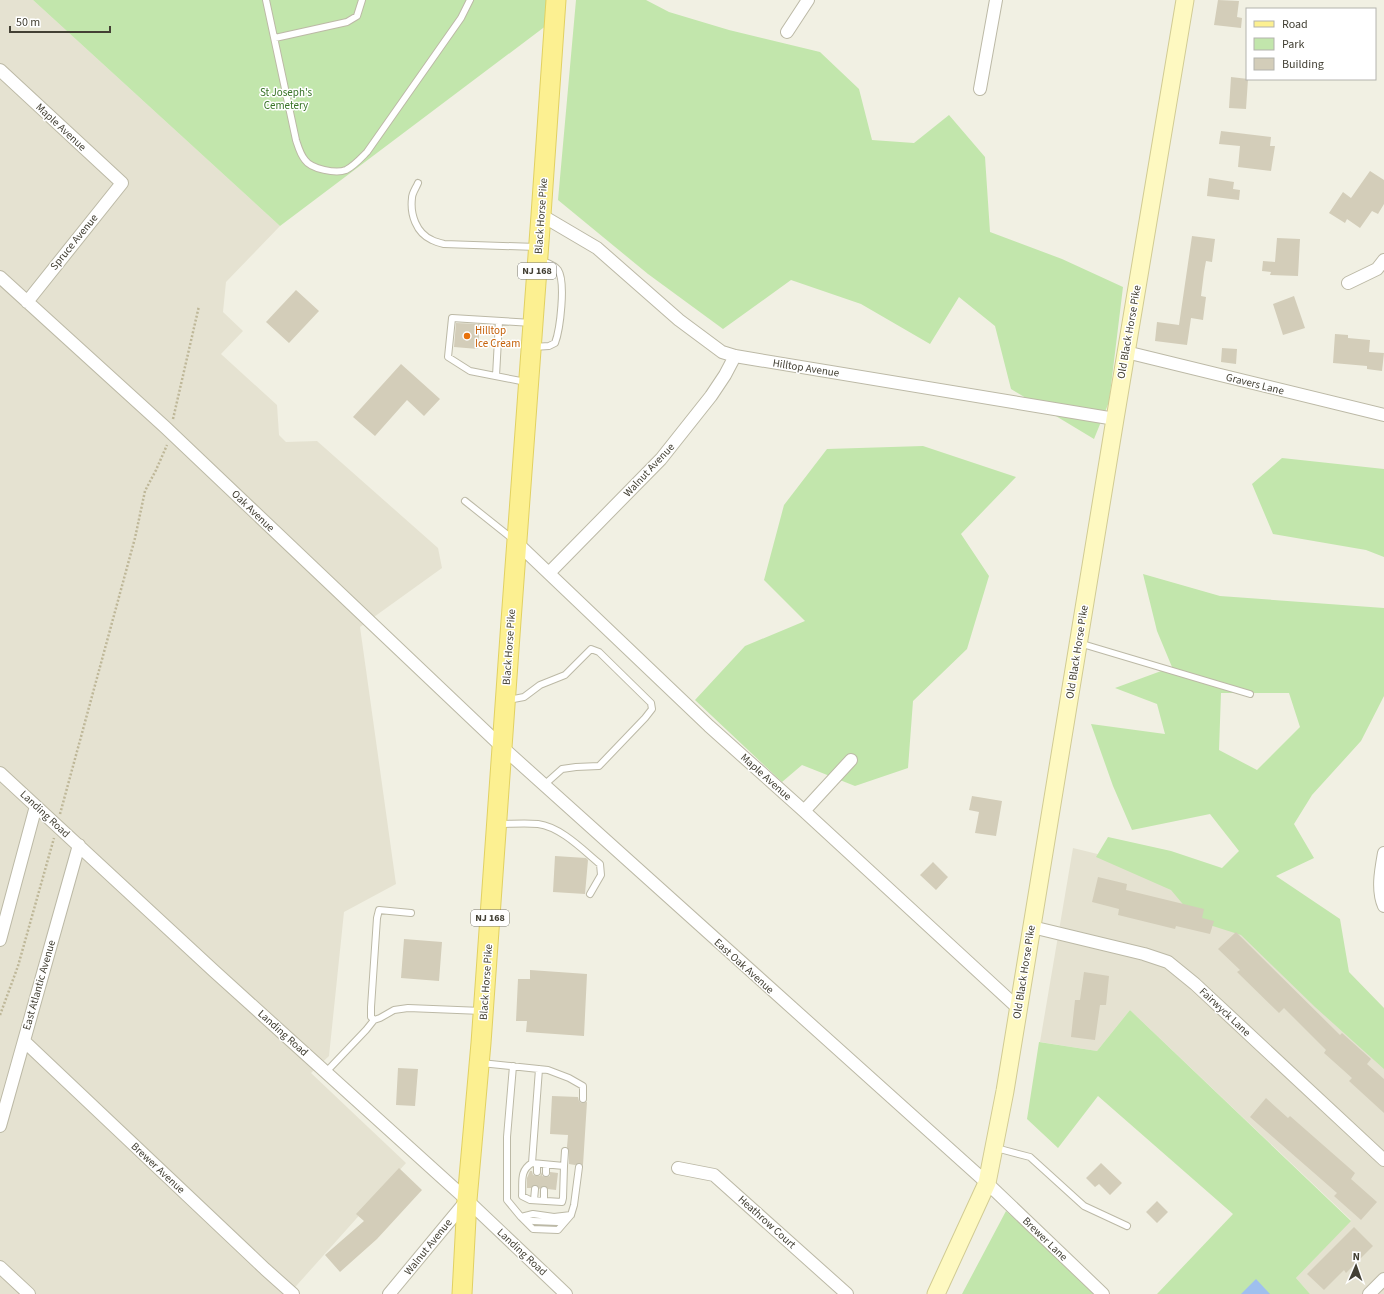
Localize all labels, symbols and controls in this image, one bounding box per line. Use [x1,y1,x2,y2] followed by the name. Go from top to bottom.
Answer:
[10,8,110,34] scale bar
[1246,8,1376,80] legend
[16,14,40,31] text: 50 m
[1282,16,1308,33] text: Road
[1282,36,1304,53] text: Park
[1282,56,1324,73] text: Building
[260,85,312,113] park label: St Joseph's Cemetery
[32,100,90,155] street label: Maple Avenue
[531,177,551,255] street label: Black Horse Pike
[47,210,102,273] street label: Spruce Avenue
[518,263,556,279] road number: NJ 168
[1113,284,1145,380] street label: Old Black Horse Pike
[475,323,520,351] place label: Hilltop Ice Cream
[462,331,472,341] marker: Hilltop Ice Cream
[772,355,841,381] street label: Hilltop Avenue
[1224,370,1286,399] street label: Gravers Lane
[620,439,678,500] street label: Walnut Avenue
[228,487,278,536] street label: Oak Avenue
[1062,604,1092,700] street label: Old Black Horse Pike
[499,608,519,686] street label: Black Horse Pike
[737,750,795,804] street label: Maple Avenue
[17,787,73,841] street label: Landing Road
[471,910,509,926] road number: NJ 168
[1009,924,1039,1020] street label: Old Black Horse Pike
[711,935,778,997] street label: East Oak Avenue
[19,938,59,1032] street label: East Atlantic Avenue
[476,943,496,1021] street label: Black Horse Pike
[1196,984,1254,1040] street label: Fairwyck Lane
[255,1006,311,1060] street label: Landing Road
[128,1139,189,1197] street label: Brewer Avenue
[735,1192,799,1252] street label: Heathrow Court
[1019,1214,1071,1265] street label: Brewer Lane
[401,1215,456,1278] street label: Walnut Avenue
[494,1225,550,1279] street label: Landing Road
[1336,1246,1376,1286] north arrow
[1352,1249,1360,1264] text: N

